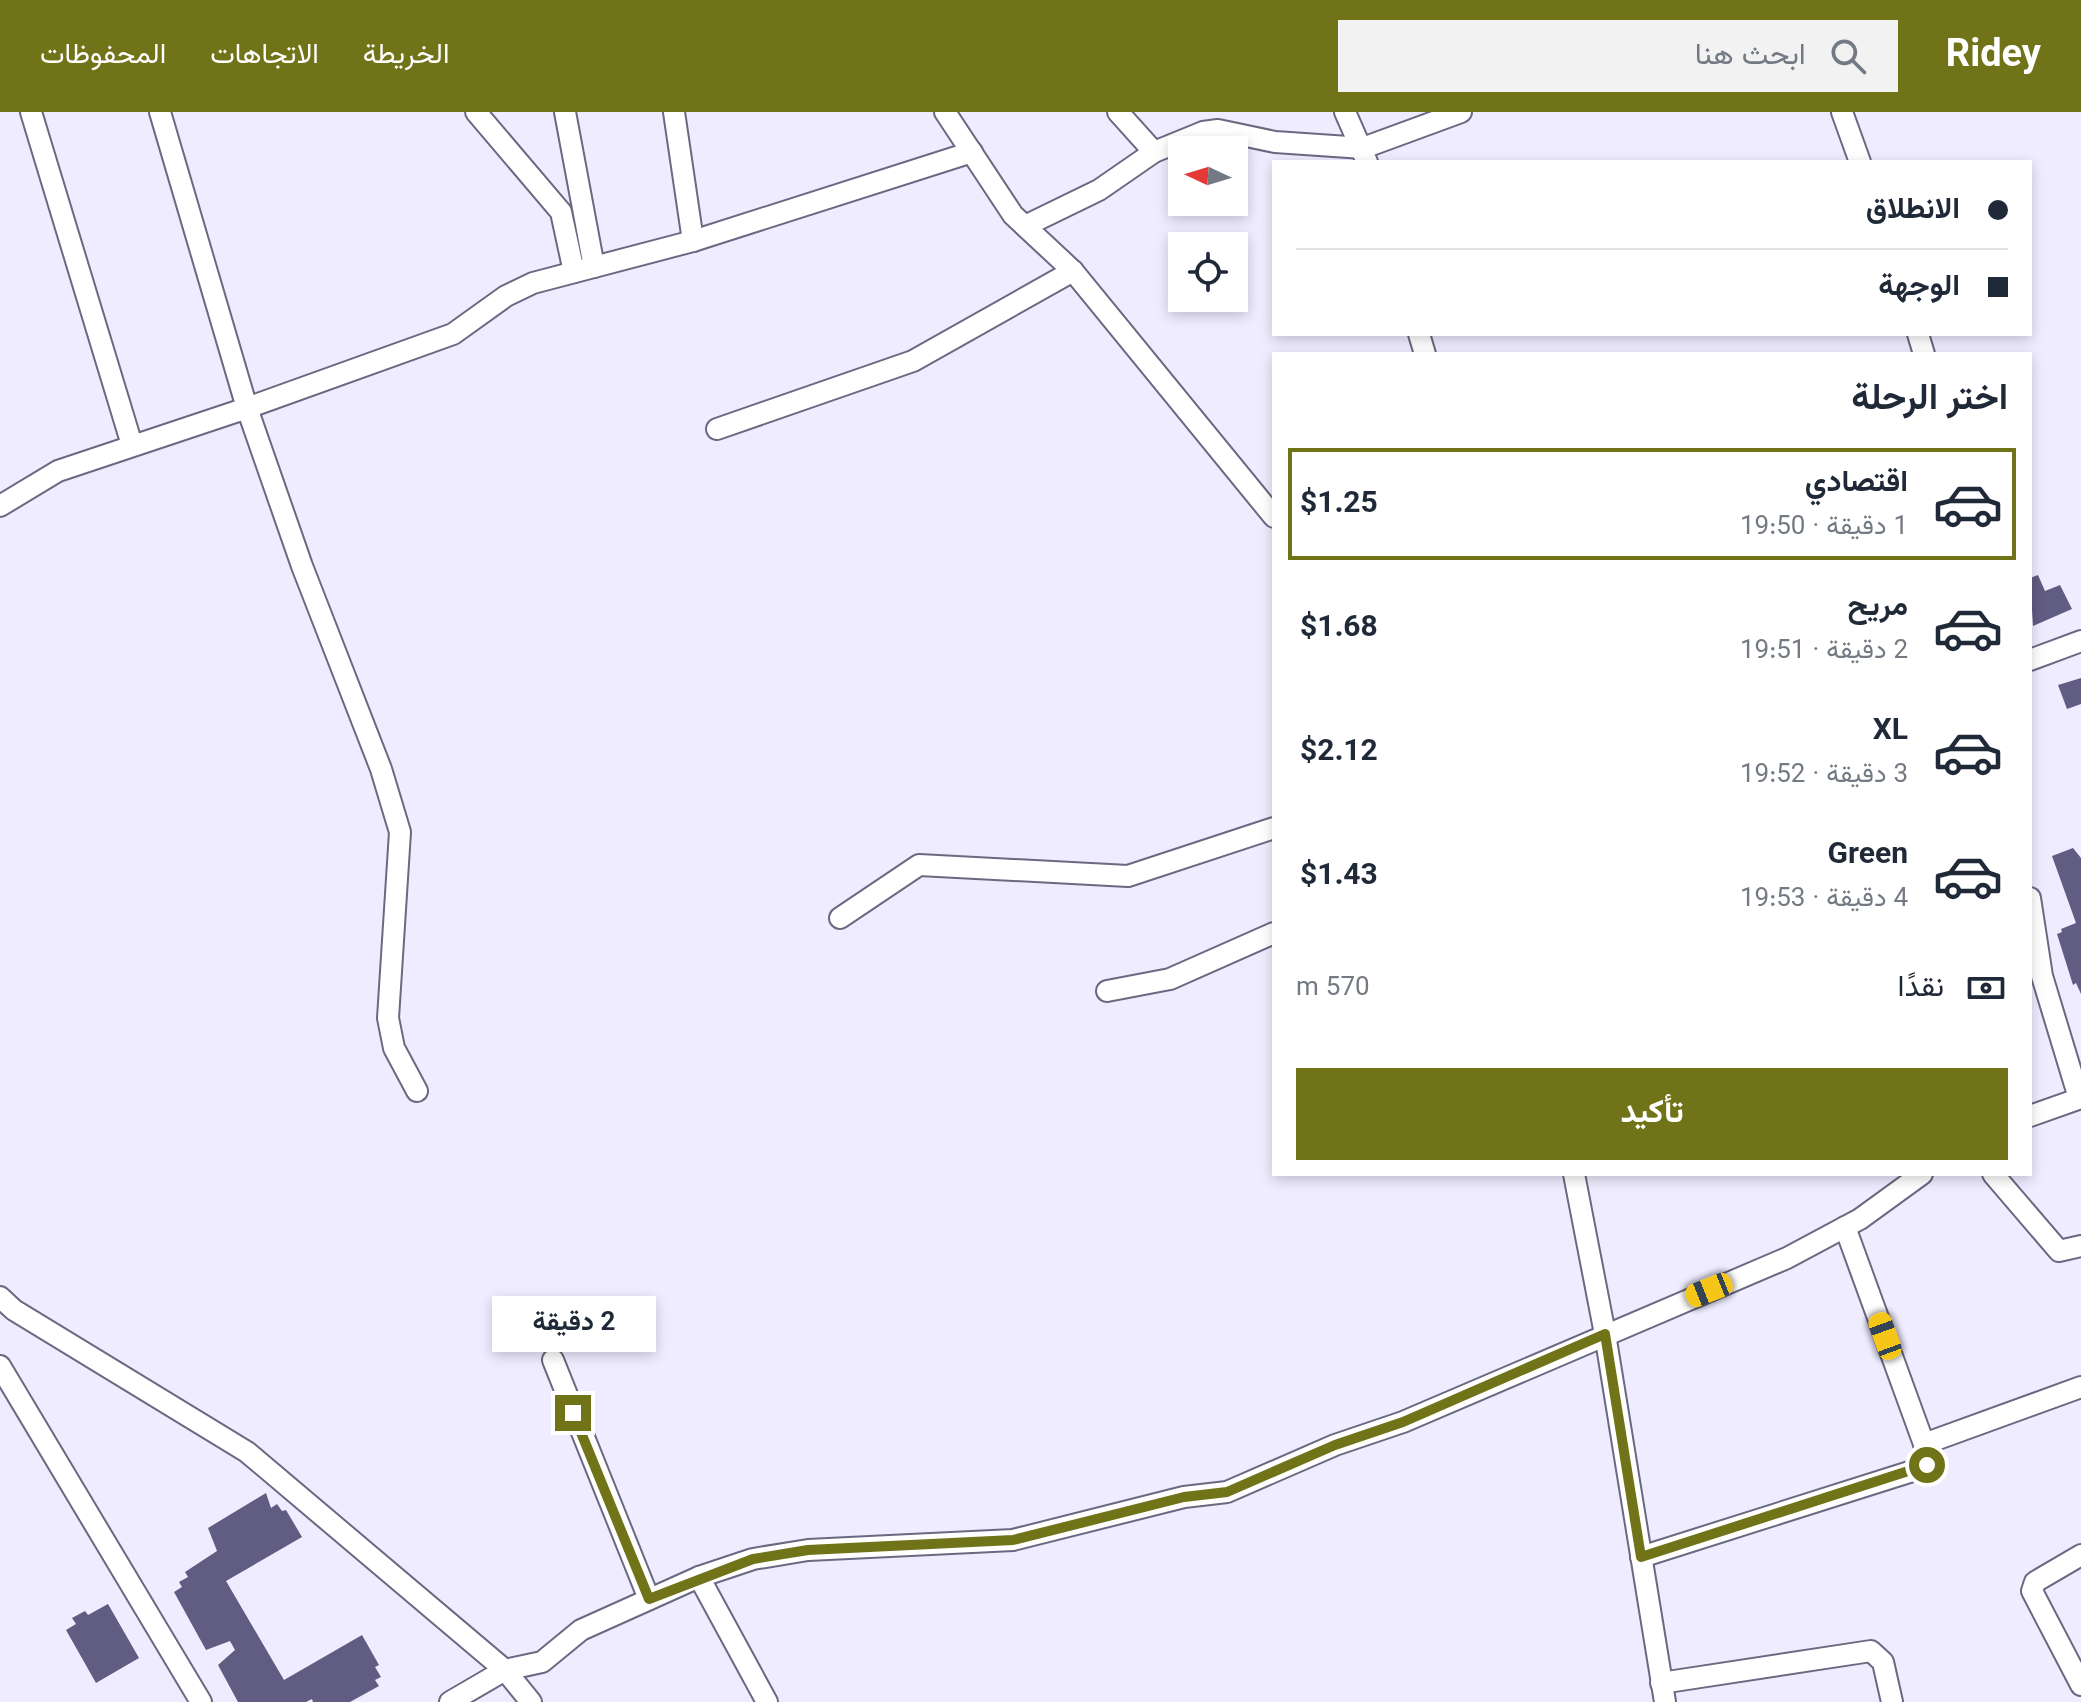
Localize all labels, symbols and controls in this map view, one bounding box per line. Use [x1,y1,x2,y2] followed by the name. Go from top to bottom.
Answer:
[1338,20,1898,92] search box
[1946,27,2041,86] text: Ridey
[1695,33,1806,80] text: ابحث هنا
[40,34,166,78] text: المحفوظات
[210,34,319,78] text: الاتجاهات
[363,34,449,78] text: الخريطة
[1826,34,1870,78] icon: search
[1168,136,1248,216] north arrow
[1168,136,1248,312] map controls
[1866,187,1960,234] text: الانطلاق
[1168,232,1248,312] button: locate
[1878,264,1960,311] text: الوجهة
[1851,372,2008,428] text: اختر الرحلة
[1805,460,1908,507] text: اقتصادي
[1932,468,2004,540] icon: car
[1300,481,1378,528] text: $1.25
[1740,507,1908,548] text: 1 دقيقة · 19:50
[1848,584,1908,631] text: مريح
[1932,592,2004,664] icon: car
[1300,605,1378,652] text: $1.68
[1740,631,1908,672] text: 2 دقيقة · 19:51
[1873,708,1908,755] text: XL
[1932,716,2004,788] icon: car
[1300,729,1378,776] text: $2.12
[1740,755,1908,796] text: 3 دقيقة · 19:52
[1828,832,1908,879] text: Green
[1932,840,2004,912] icon: car
[1300,853,1378,900] text: $1.43
[1740,879,1908,920] text: 4 دقيقة · 19:53
[1898,965,1944,1012] text: نقدًا
[1964,966,2008,1010] icon: cash
[1296,968,1370,1009] text: 570 m
[1296,1068,2008,1160] button: تأكيد
[1682,1270,1736,1310] car
[491,1297,655,1353] callout: 2 دقيقة
[533,1303,615,1344] text: 2 دقيقة
[1866,1309,1904,1363] car
[555,1395,591,1431] route end
[1909,1447,1945,1483] route start

